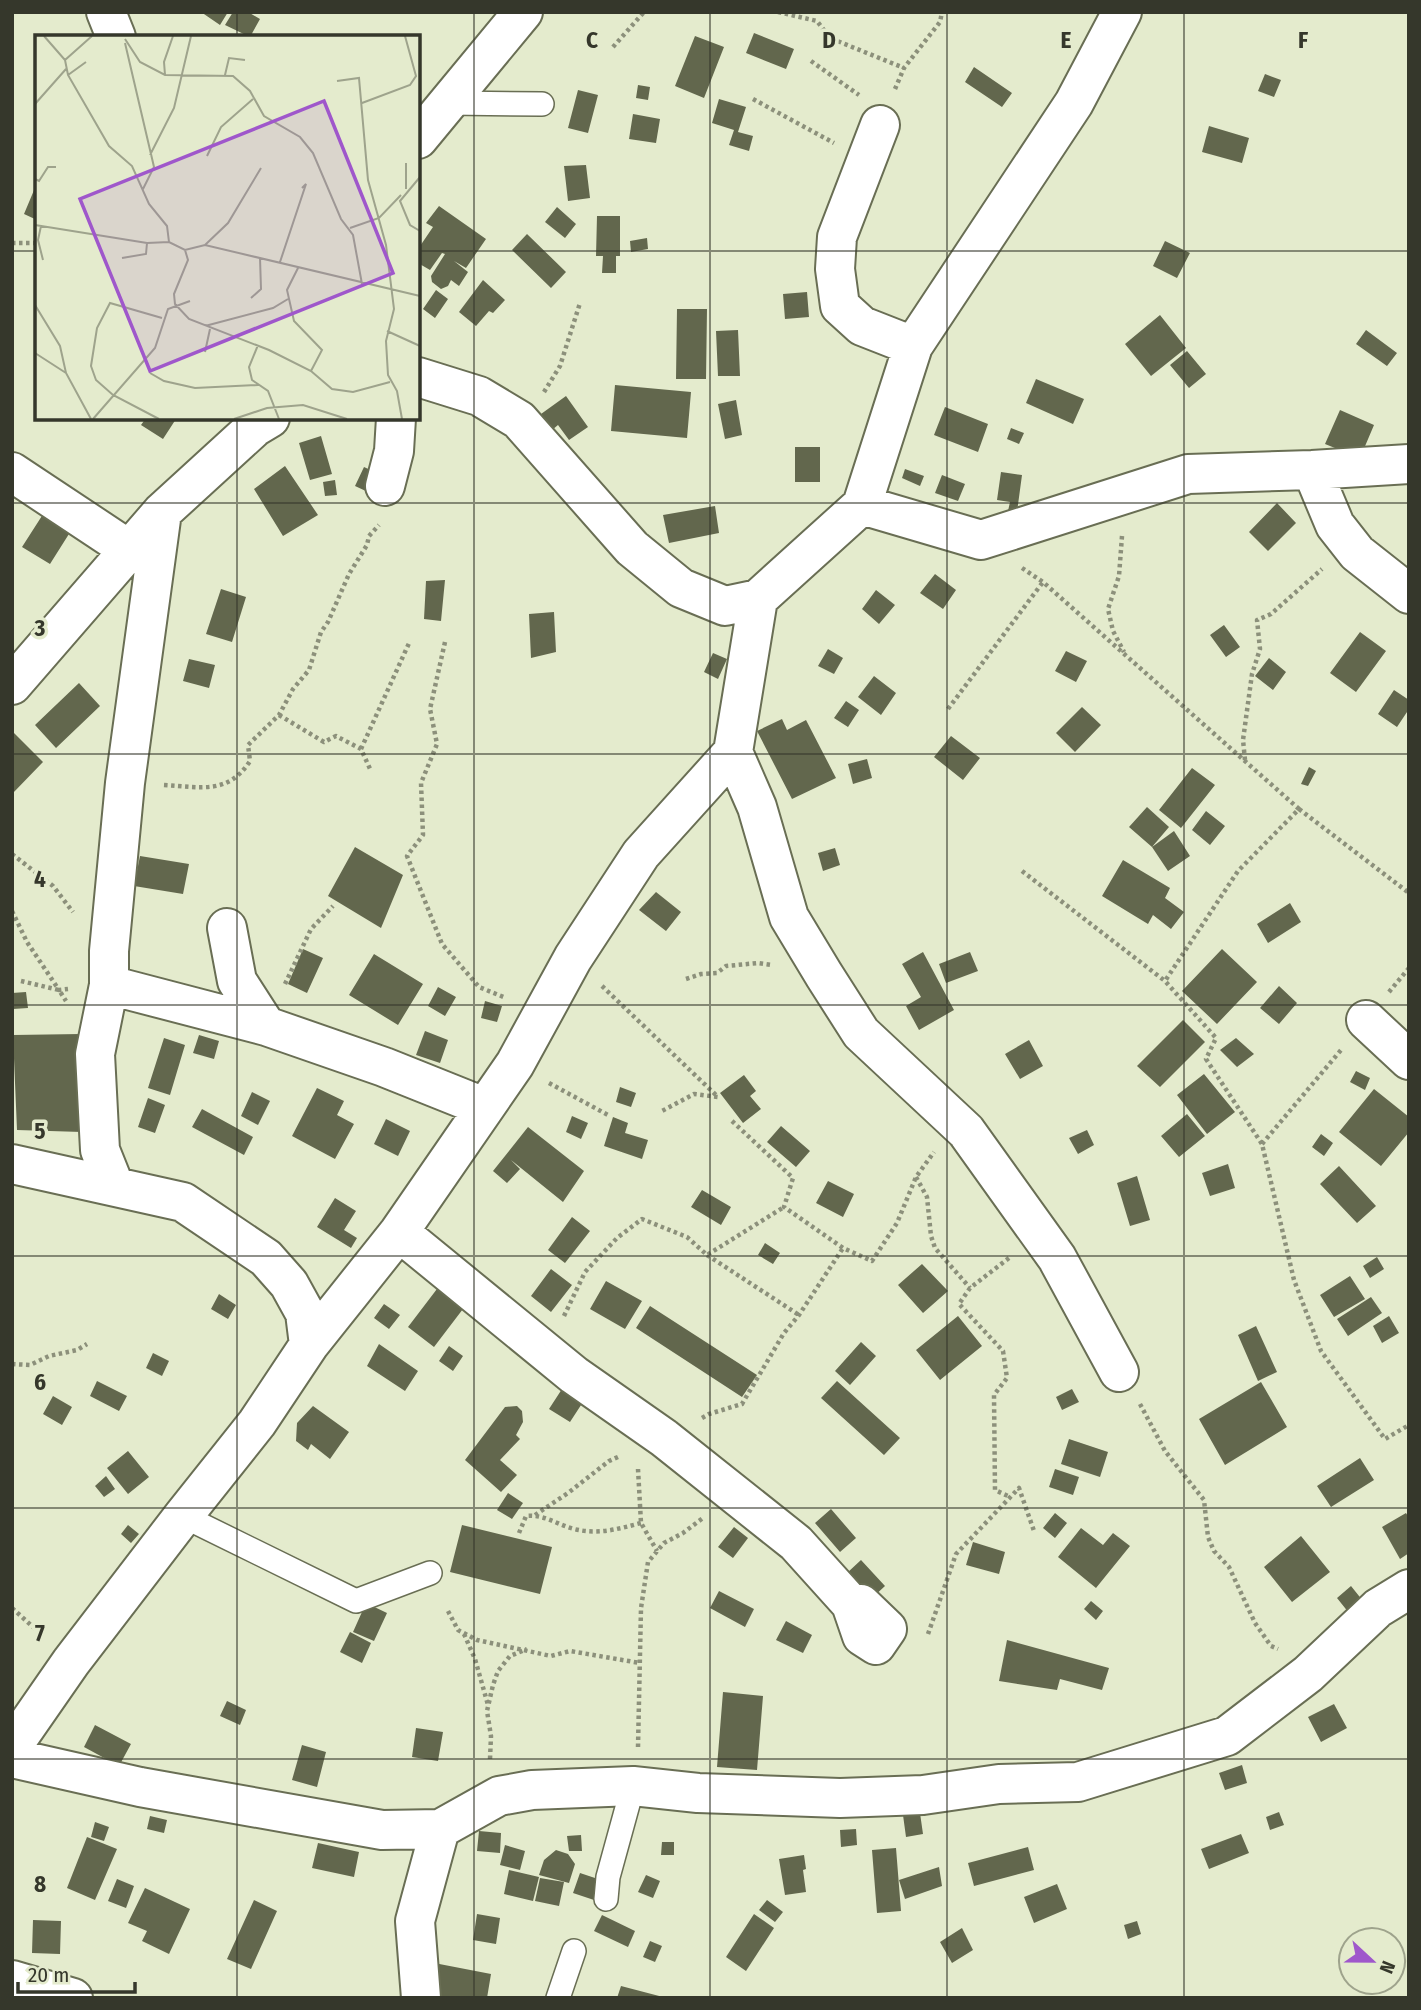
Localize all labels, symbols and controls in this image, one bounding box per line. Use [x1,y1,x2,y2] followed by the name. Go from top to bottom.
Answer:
[586,26,598,54] text: C
[822,26,836,54] text: D
[1061,26,1072,54] text: E
[1298,26,1308,54] text: F
[35,35,420,420] inset map
[34,614,46,642] text: 3
[34,865,46,893] text: 4
[34,1117,46,1145] text: 5
[34,1368,46,1396] text: 6
[35,1619,45,1647] text: 7
[34,1870,46,1898] text: 8
[1337,1926,1407,1996] north arrow
[18,1951,135,1995] scale bar
[1375,1958,1400,1977] text: N
[28,1962,69,1988] text: 20 m

